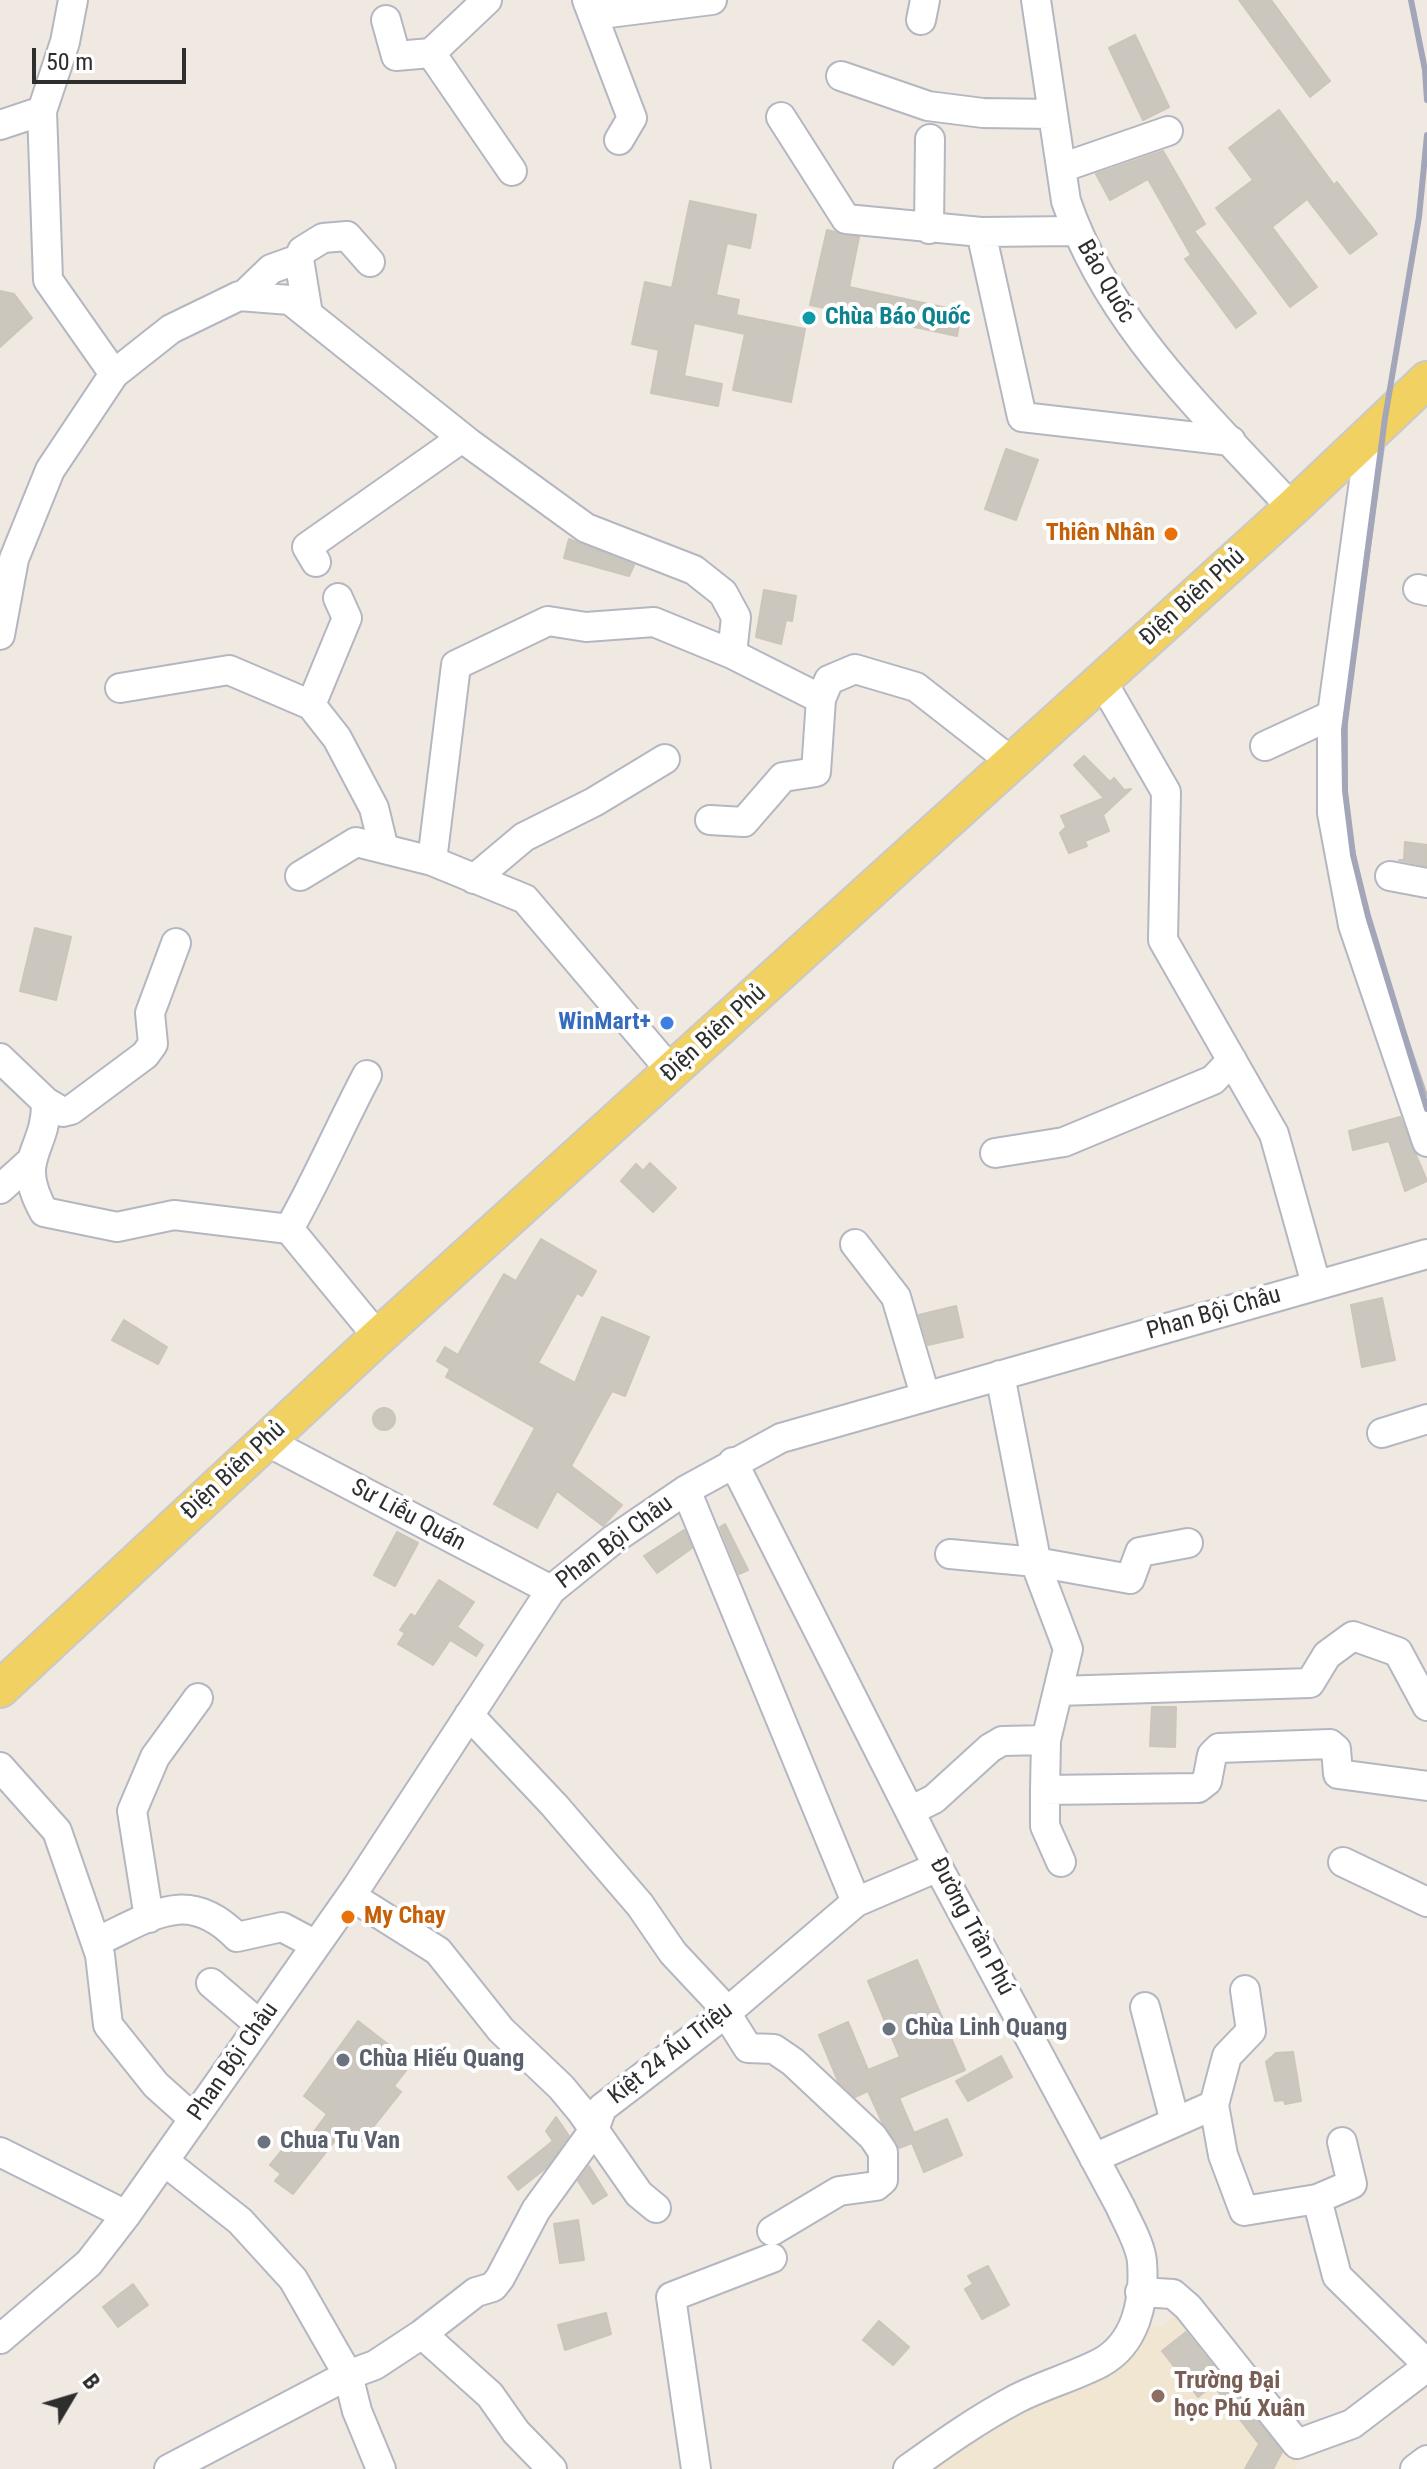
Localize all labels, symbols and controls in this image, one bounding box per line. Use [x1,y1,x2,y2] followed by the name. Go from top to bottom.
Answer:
[36,32,190,82] scale bar
[46,48,93,76] text: 50 m
[1070,235,1140,329] street label: Bảo Quốc
[825,304,971,332] place label: Chùa Báo Quốc
[800,309,818,327] marker: Chùa Báo Quốc
[1046,520,1155,548] place label: Thiên Nhân
[1162,525,1180,543] marker: Thiên Nhân
[1135,543,1251,653] street label: Điện Biên Phủ
[656,979,772,1089] street label: Điện Biên Phủ
[558,1009,651,1037] place label: WinMart+
[658,1014,676,1032] marker: WinMart+
[1144,1281,1284,1347] street label: Phan Bội Châu
[176,1416,292,1526] street label: Điện Biên Phủ
[346,1474,470,1558] street label: Sư Liễu Quán
[551,1490,679,1596] street label: Phan Bội Châu
[923,1853,1019,2001] street label: Đường Trần Phú
[364,1903,446,1931] place label: My Chay
[339,1908,357,1926] marker: My Chay
[183,1997,285,2127] street label: Phan Bội Châu
[603,1997,739,2111] street label: Kiệt 24 Ấu Triệu
[905,2015,1067,2043] place label: Chùa Linh Quang
[880,2020,898,2038] marker: Chùa Linh Quang
[359,2046,524,2074] place label: Chùa Hiếu Quang
[334,2051,352,2069] marker: Chùa Hiếu Quang
[280,2128,400,2156] place label: Chua Tu Van
[255,2133,273,2151] marker: Chua Tu Van
[32,2357,112,2437] north arrow
[1174,2368,1305,2424] place label: Trường Đại học Phú Xuân
[78,2369,105,2394] text: B
[1149,2387,1167,2405] marker: Trường Đại học Phú Xuân

